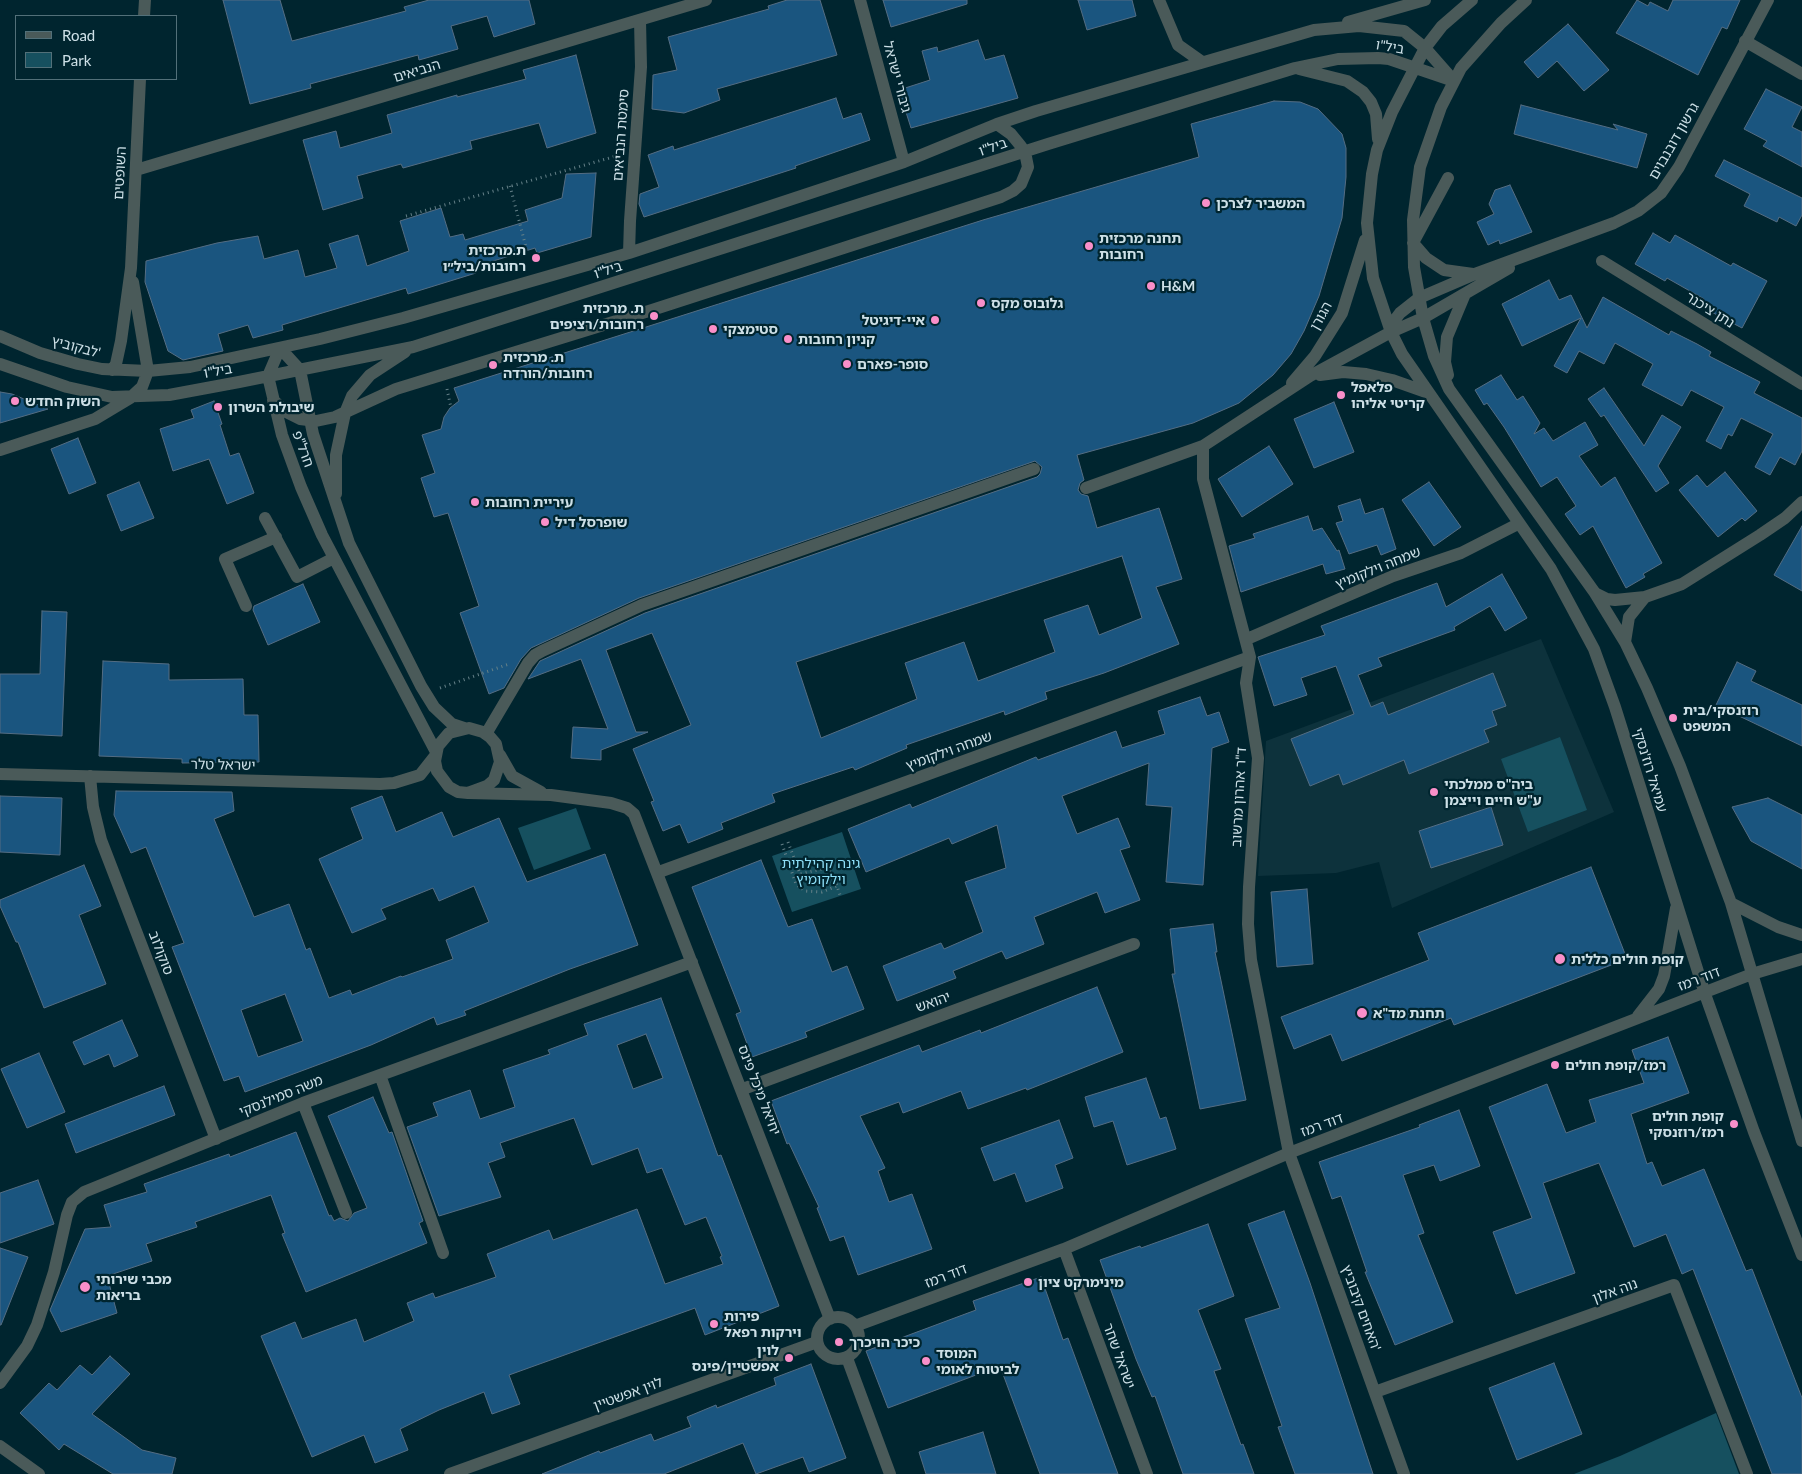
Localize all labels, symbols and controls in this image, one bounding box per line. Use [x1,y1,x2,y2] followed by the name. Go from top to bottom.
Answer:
[15,15,178,80] legend
[62,26,95,44] text: Road
[1374,36,1406,58] street label: ביל"ו
[879,40,915,114] street label: גיבורי ישראל
[62,51,91,69] text: Park
[392,56,442,86] street label: הנביאים
[609,88,633,182] street label: סימטת הנביאים
[1645,100,1703,182] street label: גרשון דובנבוים
[977,134,1009,160] street label: ביל"ו
[110,146,130,200] street label: השופטים
[1216,195,1305,211] place label: המשביר לצרכן
[1200,197,1212,209] marker: המשביר לצרכן
[1099,230,1181,262] place label: תחנה מרכזית רחובות
[1083,240,1095,252] marker: תחנה מרכזית רחובות
[443,242,526,274] place label: ת.מרכזית רחובות/ביל״ו
[530,252,542,264] marker: ת.מרכזית רחובות/ביל״ו
[592,258,624,282] street label: ביל"ו
[1161,278,1195,294] place label: H&M
[1145,280,1157,292] marker: H&M
[1682,288,1738,332] street label: נתן ציכנר
[991,295,1063,311] place label: גלובוס מקס
[975,297,987,309] marker: גלובוס מקס
[1306,299,1336,333] street label: הגורן
[550,300,644,332] place label: ת. מרכזית רחובות/רציפים
[648,310,660,322] marker: ת. מרכזית רחובות/רציפים
[862,312,925,328] place label: איי-דיגיטל
[929,314,941,326] marker: איי-דיגיטל
[723,321,778,337] place label: סטימצקי
[707,323,719,335] marker: סטימצקי
[798,331,875,347] place label: קניון רחובות
[50,332,102,362] street label: לבקוביץ'
[782,333,794,345] marker: קניון רחובות
[503,349,593,382] place label: ת. מרכזית רחובות/הורדה
[857,356,928,372] place label: סופר-פארם
[841,358,853,370] marker: סופר-פארם
[487,359,499,371] marker: ת. מרכזית רחובות/הורדה
[202,360,234,382] street label: ביל"ו
[1351,379,1425,412] place label: פלאפל קריטי אליהו
[1335,389,1347,401] marker: פלאפל קריטי אליהו
[25,393,100,409] place label: השוק החדש
[9,395,21,407] marker: השוק החדש
[228,399,314,415] place label: שיבולת השרון
[212,401,224,413] marker: שיבולת השרון
[289,429,317,469] street label: חרל"פ
[485,494,573,510] place label: עיריית רחובות
[469,496,481,508] marker: עיריית רחובות
[555,514,628,530] place label: שופרסל דיל
[539,516,551,528] marker: שופרסל דיל
[1333,543,1423,593] street label: שמחה וילקומיץ
[1683,702,1759,734] place label: רוזנסקי/בית המשפט
[1667,712,1679,724] marker: רוזנסקי/בית המשפט
[1629,726,1671,814] street label: עמיאל רוז'נסקי
[904,728,994,774] street label: שמחה וילקומיץ
[1228,747,1250,847] street label: ד"ר אהרון מרשוב
[190,756,256,774] street label: ישראל טלר
[1444,776,1542,809] place label: ביה"ס ממלכתי ע"ש חיים וייצמן
[1428,786,1440,798] marker: ביה"ס ממלכתי ע"ש חיים וייצמן
[782,855,860,888] park label: גינה קהילתית וילקומיץ
[145,929,177,977] street label: סוקולוב
[1571,951,1684,967] place label: קופת חולים כללית
[1553,952,1567,966] marker: קופת חולים כללית
[1675,963,1723,995] street label: דוד רמז
[913,988,953,1016] street label: יהואש
[1373,1005,1445,1021] place label: תחנת מד"א
[1355,1006,1369,1020] marker: תחנת מד"א
[734,1043,784,1137] street label: יחיאל מיכל פינס
[1565,1057,1666,1073] place label: רמז/קופת חולים
[1549,1059,1561,1071] marker: רמז/קופת חולים
[237,1072,325,1120] street label: משה סמילנסקי
[1649,1108,1724,1140] place label: קופת חולים רמז/רוזנסקי
[1298,1110,1346,1140] street label: דוד רמז
[1728,1118,1740,1130] marker: קופת חולים רמז/רוזנסקי
[922,1260,970,1292] street label: דוד רמז
[1338,1263,1384,1353] street label: האחים קיבוביץ'
[96,1271,172,1304] place label: מכבי שירותי בריאות
[1038,1274,1124,1290] place label: מינימרקט ציון
[1590,1275,1640,1307] street label: נוה אלון
[1022,1276,1034,1288] marker: מינימרקט ציון
[78,1280,92,1294] marker: מכבי שירותי בריאות
[724,1308,801,1340] place label: פירות וירקות רפאל
[708,1318,720,1330] marker: פירות וירקות רפאל
[1099,1321,1139,1391] street label: ישראל שחר
[849,1334,920,1350] place label: כיכר הויכרך
[833,1336,845,1348] marker: כיכר הויכרך
[692,1342,779,1374] place label: לוין אפשטיין/פינס
[936,1345,1019,1378] place label: המוסד לביטוח לאומי
[783,1352,795,1364] marker: לוין אפשטיין/פינס
[920,1355,932,1367] marker: המוסד לביטוח לאומי
[591,1374,665,1414] street label: לוין אפשטיין

